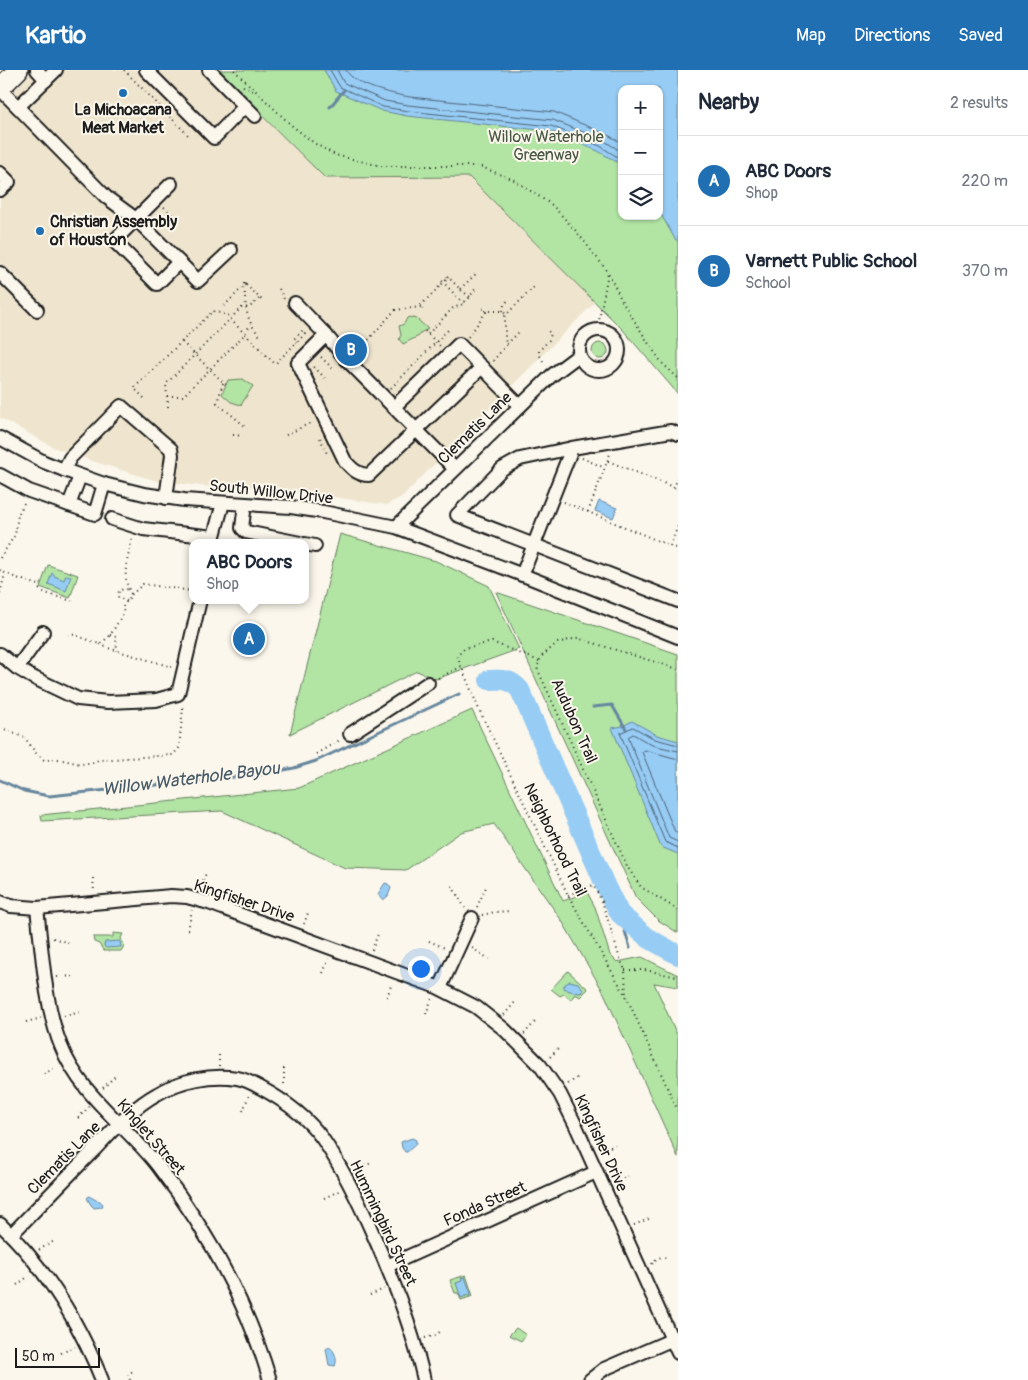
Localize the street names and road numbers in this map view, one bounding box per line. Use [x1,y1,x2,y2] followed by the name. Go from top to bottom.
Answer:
[434,388,516,468] street label: Clematis Lane
[208,476,334,508] street label: South Willow Drive
[546,675,602,767] street label: Audubon Trail
[519,780,591,900] street label: Neighborhood Trail
[191,875,297,927] street label: Kingfisher Drive
[570,1091,632,1195] street label: Kingfisher Drive
[112,1095,190,1180] street label: Kinglet Street
[23,1117,105,1199] street label: Clematis Lane
[345,1157,421,1290] street label: Hummingbird Street
[441,1177,530,1231] street label: Fonda Street

